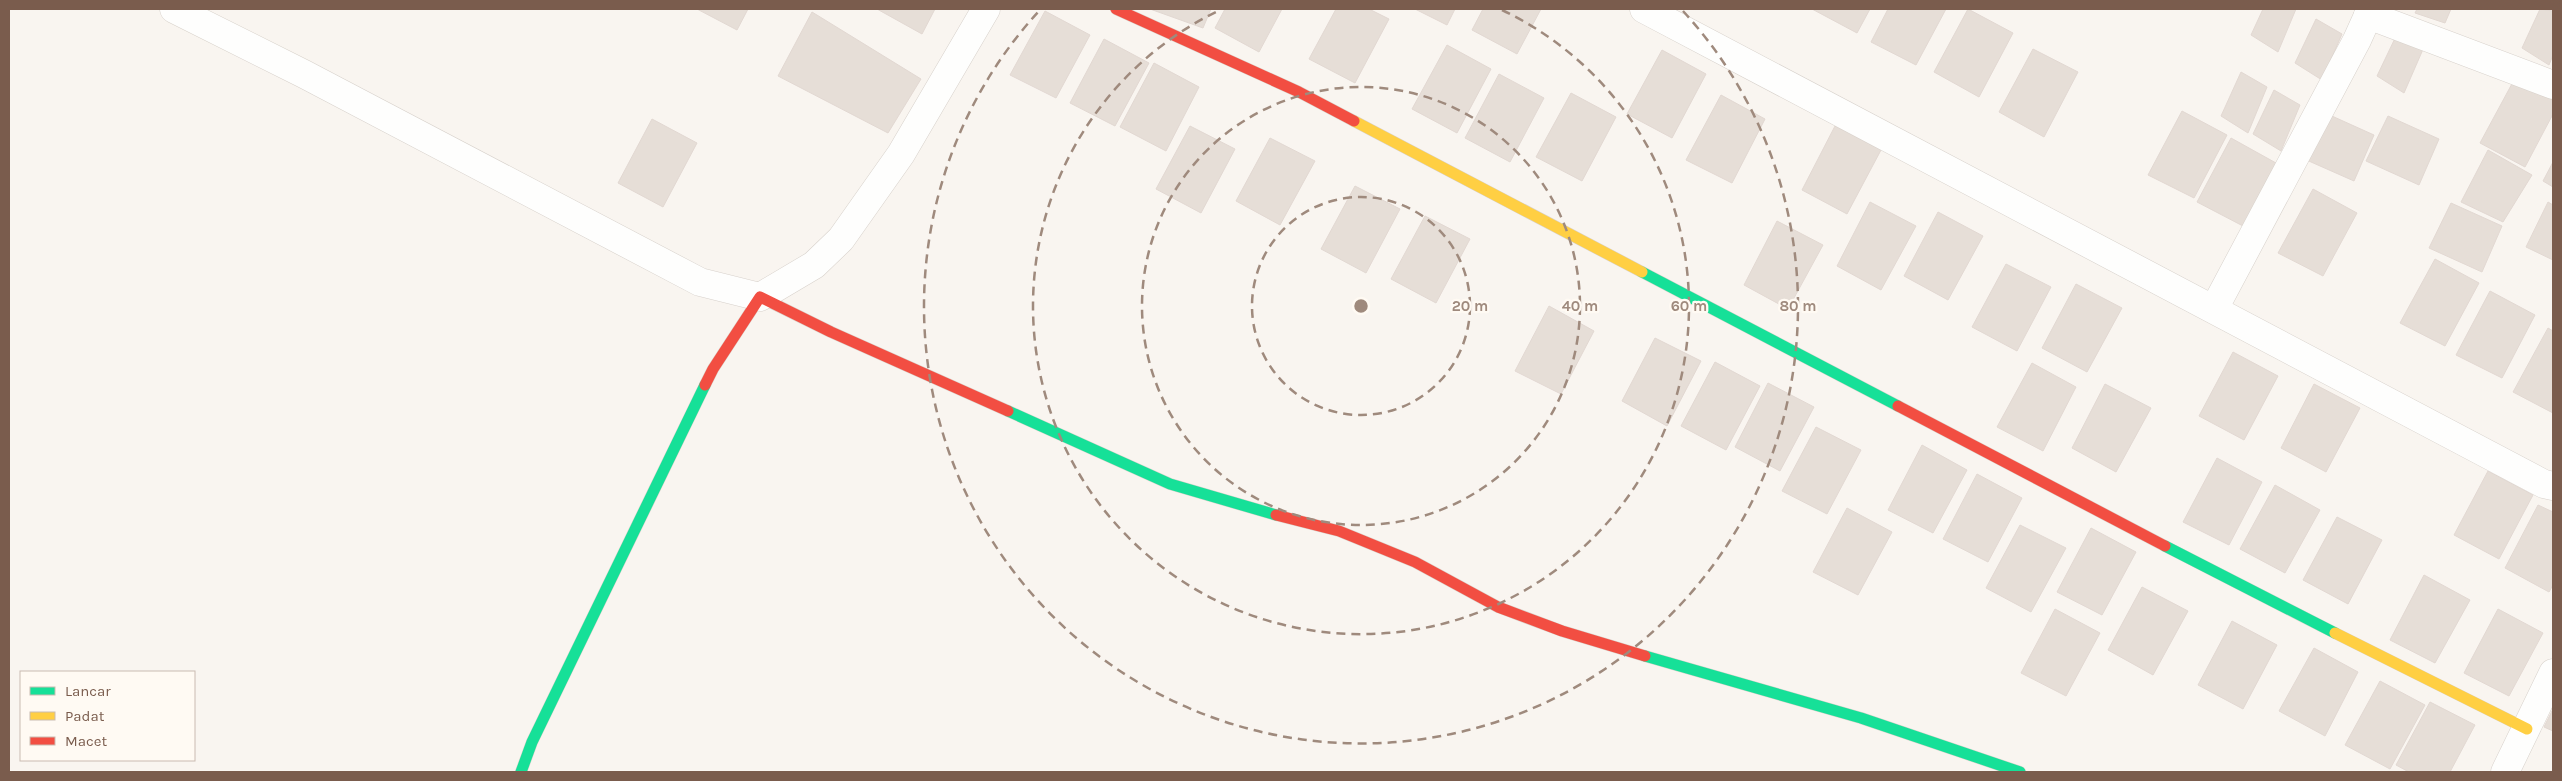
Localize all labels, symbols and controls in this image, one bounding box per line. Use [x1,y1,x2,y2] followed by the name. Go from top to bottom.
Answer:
[1352,297,1370,315] centre of rings
[1452,297,1488,315] text: 20 m
[1562,297,1598,315] text: 40 m
[1671,297,1707,315] text: 60 m
[1779,297,1817,315] text: 80 m
[20,671,195,761] legend
[65,682,111,700] text: Lancar
[65,707,105,725] text: Padat
[65,732,107,750] text: Macet

